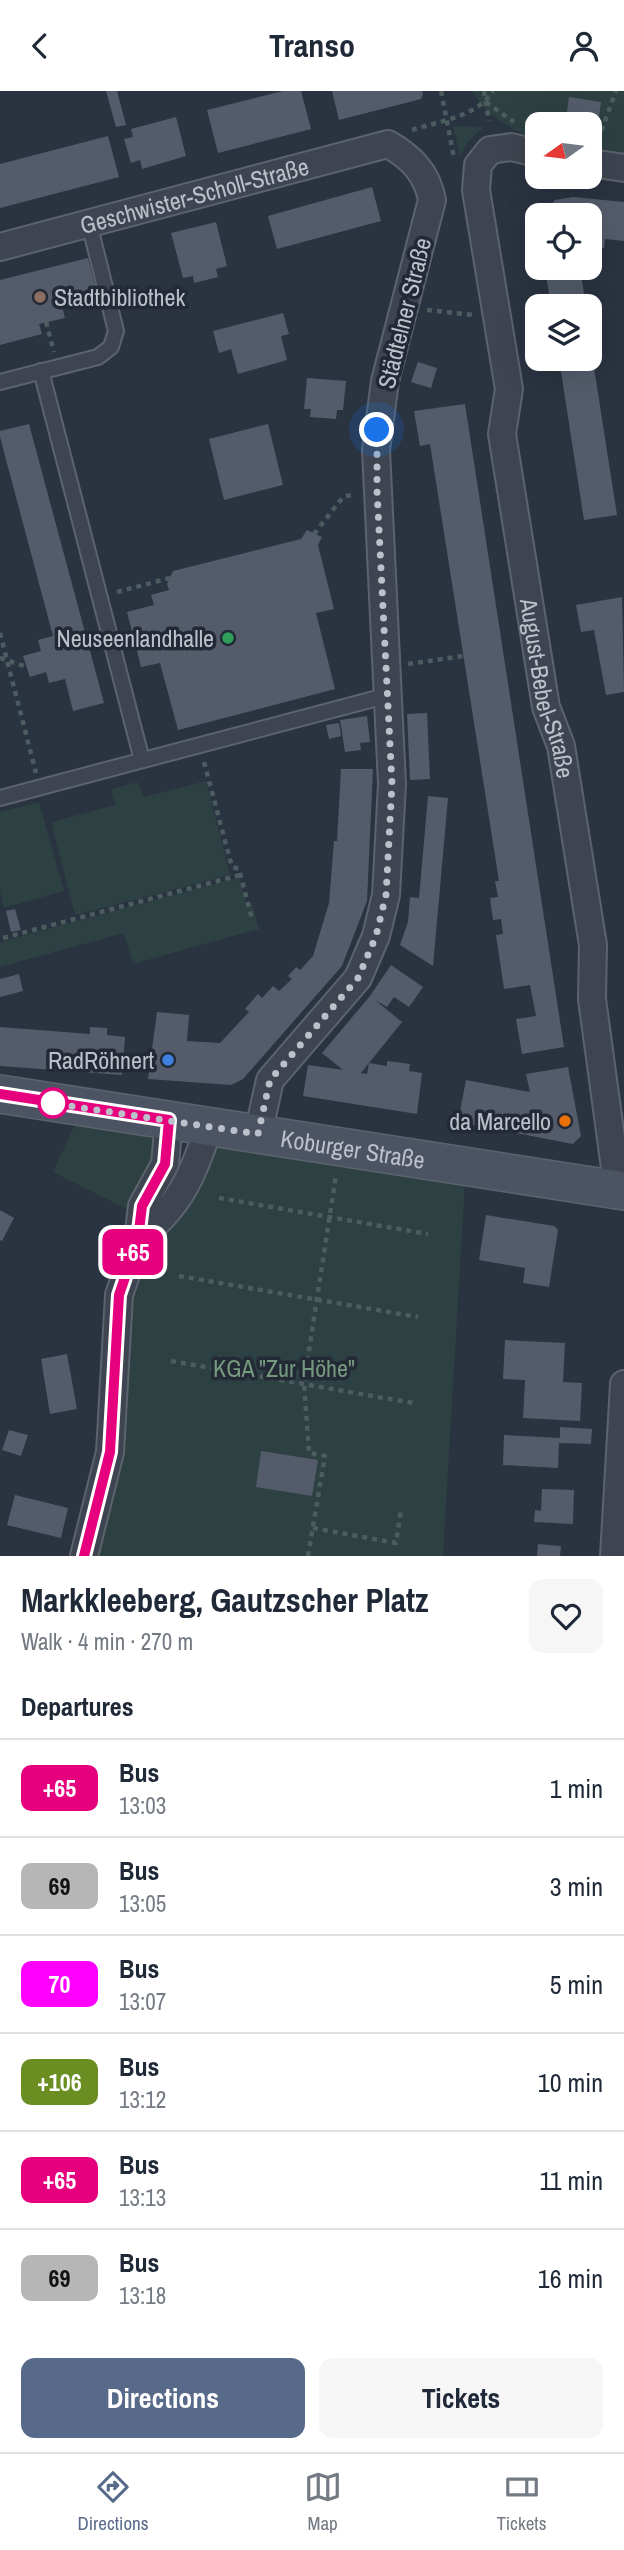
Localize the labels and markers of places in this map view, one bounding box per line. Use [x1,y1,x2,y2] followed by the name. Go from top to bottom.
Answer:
[54,281,185,313] place label: Stadtbibliothek
[32,289,48,305] marker: Stadtbibliothek
[56,622,214,654] place label: Neuseenlandhalle
[220,630,236,646] marker: Neuseenlandhalle
[48,1044,155,1076] place label: RadRöhnert
[160,1052,176,1068] marker: RadRöhnert
[38,1088,68,1118] unlabelled marker
[449,1105,551,1137] place label: da Marcello
[557,1113,573,1129] marker: da Marcello

